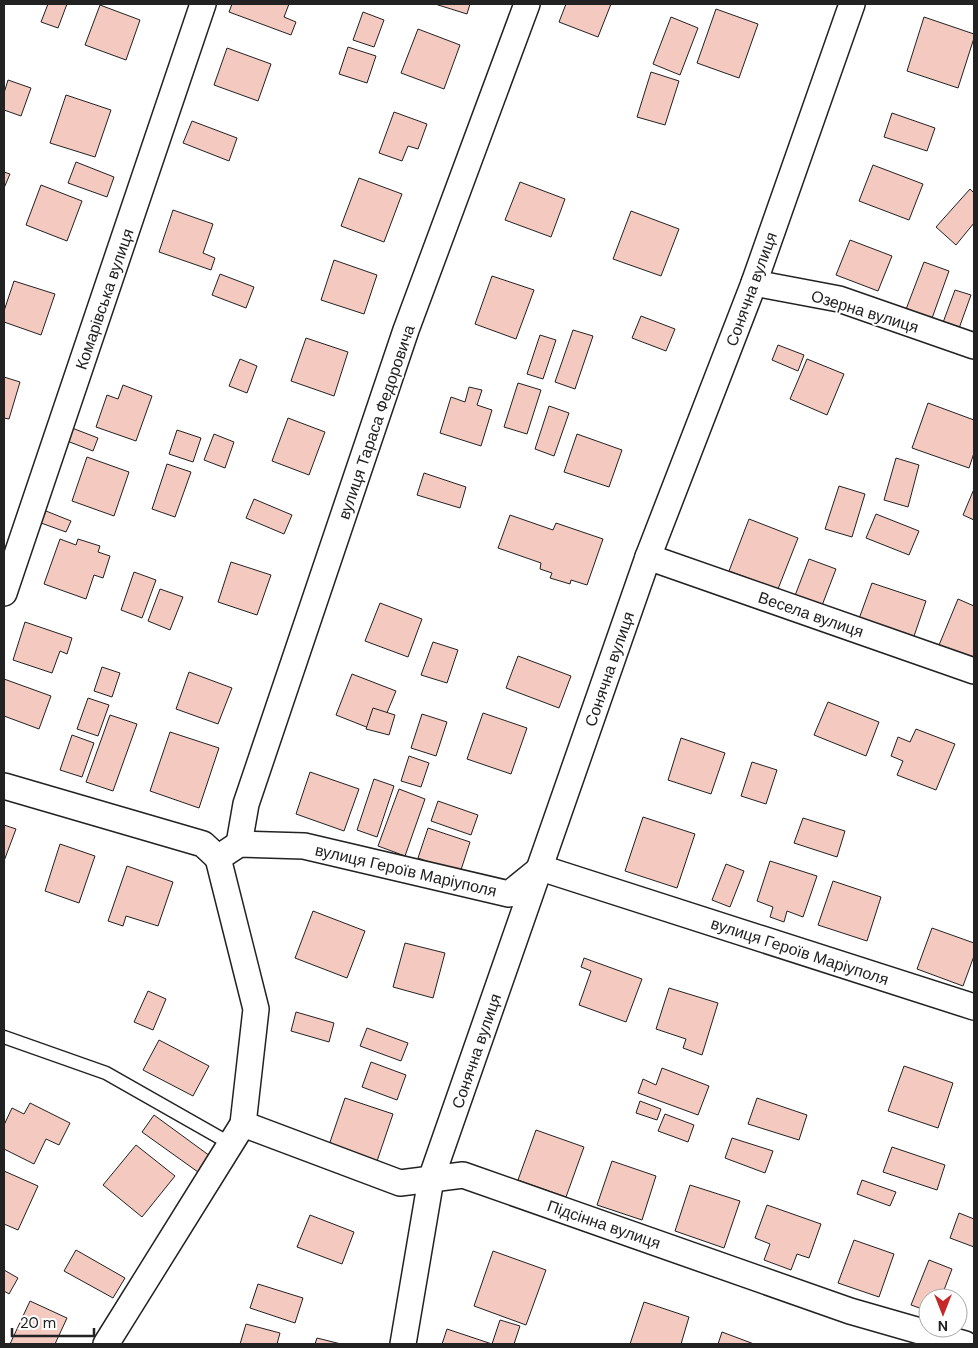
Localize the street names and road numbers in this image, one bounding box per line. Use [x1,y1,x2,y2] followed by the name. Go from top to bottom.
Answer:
[71,226,138,372] street label: Комарівська вулиця
[721,229,782,349] street label: Сонячна вулиця
[809,285,921,338] street label: Озерна вулиця
[333,322,420,522] street label: вулиця Тараса Федоровича
[755,587,866,642] street label: Весела вулиця
[580,609,639,729] street label: Сонячна вулиця
[313,839,499,902] street label: вулиця Героїв Маріуполя
[708,913,891,990] street label: вулиця Героїв Маріуполя
[447,991,506,1111] street label: Сонячна вулиця
[544,1195,663,1254] street label: Підсінна вулиця

